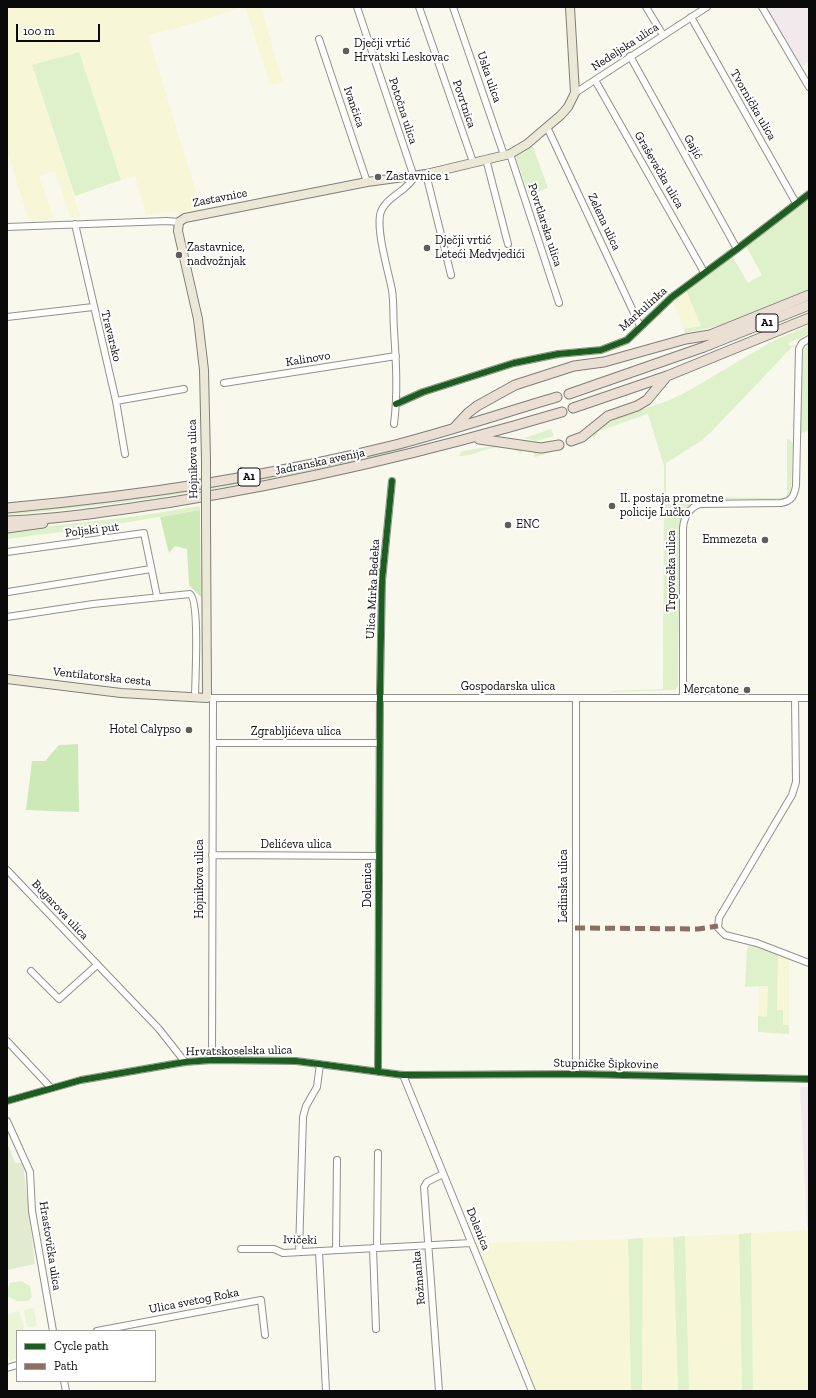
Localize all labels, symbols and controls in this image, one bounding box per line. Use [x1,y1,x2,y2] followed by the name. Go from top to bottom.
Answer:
[18,16,102,42] scale bar
[589,20,661,74] street label: Nedeljska ulica
[23,24,55,38] text: 100 m
[354,37,449,65] place label: Dječji vrtić Hrvatski Leskovac
[341,46,351,56] marker: Dječji vrtić Hrvatski Leskovac
[474,50,504,104] street label: Uska ulica
[727,67,779,143] street label: Tvornička ulica
[385,76,421,146] street label: Potočna ulica
[449,78,479,130] street label: Povrtnica
[340,85,368,129] street label: Ivančica
[631,129,687,211] street label: Graševačka ulica
[680,132,706,162] street label: Gajić
[386,170,449,184] place label: Zastavnice 1
[373,172,383,182] marker: Zastavnice 1
[525,181,565,269] street label: Povrtlarska ulica
[191,186,249,210] street label: Zastavnice
[584,191,624,253] street label: Zelena ulica
[435,234,525,262] place label: Dječji vrtić Leteći Medvjedići
[187,241,246,269] place label: Zastavnice, nadvožnjak
[422,243,432,253] marker: Dječji vrtić Leteći Medvjedići
[174,250,184,260] marker: Zastavnice, nadvožnjak
[616,284,670,334] street label: Markulinka
[98,309,124,363] street label: Travarsko
[756,314,778,332] road number: A1
[285,348,331,370] street label: Kalinovo
[185,419,201,499] street label: Hojnikova ulica
[274,445,366,479] street label: Jadranska avenija
[238,468,260,486] road number: A1
[620,492,724,520] place label: II. postaja prometne policije Lučko
[607,501,617,511] marker: II. postaja prometne policije Lučko
[516,518,540,532] place label: ENC
[64,520,120,540] street label: Poljski put
[503,520,513,530] marker: ENC
[665,530,679,612] street label: Trgovačka ulica
[702,533,757,547] place label: Emmezeta
[760,535,770,545] marker: Emmezeta
[363,539,383,639] street label: Ulica Mirka Bedeka
[52,665,152,689] street label: Ventilatorska cesta
[461,680,555,694] street label: Gospodarska ulica
[684,683,739,697] place label: Mercatone
[742,685,752,695] marker: Mercatone
[109,723,181,737] place label: Hotel Calypso
[184,725,194,735] marker: Hotel Calypso
[251,725,341,739] street label: Zgrabljićeva ulica
[261,838,331,852] street label: Delićeva ulica
[193,839,207,919] street label: Hojnikova ulica
[557,849,571,923] street label: Ledinska ulica
[361,862,375,908] street label: Dolenica
[29,877,91,943] street label: Bugarova ulica
[186,1043,292,1059] street label: Hrvatskoselska ulica
[554,1056,658,1072] street label: Stupničke Šipkovine
[36,1200,64,1292] street label: Hrastovička ulica
[463,1205,493,1253] street label: Dolenica
[283,1233,317,1247] street label: Ivičeki
[409,1250,429,1306] street label: Rožmanka
[148,1285,240,1317] street label: Ulica svetog Roka
[16,1330,156,1382] legend
[54,1339,108,1353] text: Cycle path
[54,1359,78,1373] text: Path

